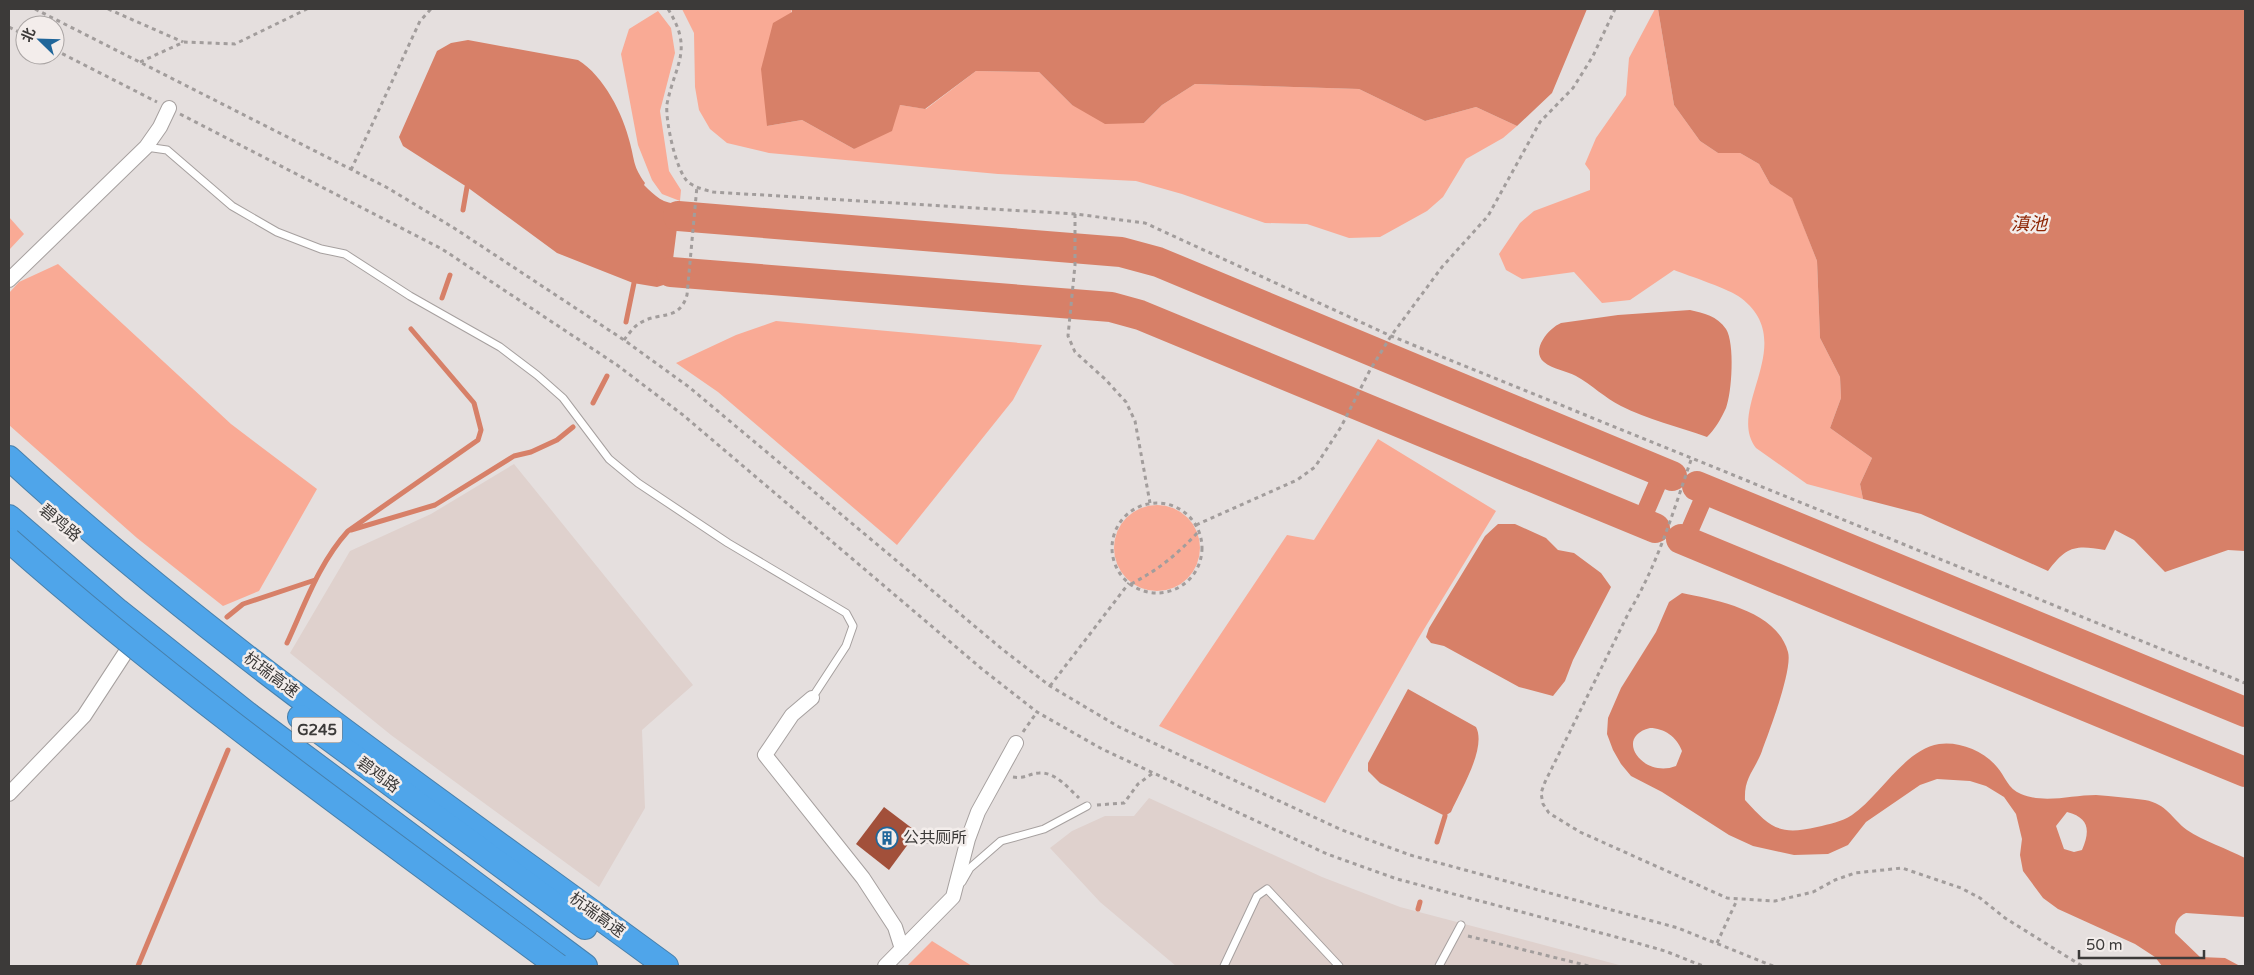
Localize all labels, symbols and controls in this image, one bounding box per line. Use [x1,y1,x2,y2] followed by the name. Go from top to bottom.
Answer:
[15,15,65,65] north arrow
[18,25,39,45] text: 北
[2011,213,2049,235] water label: 滇池
[35,500,85,546] street label: 碧鸡路
[239,648,303,702] street label: 杭瑞高速
[292,718,342,742] road number: G245
[353,753,403,797] street label: 碧鸡路
[875,826,899,850] building icon: 公共厕所
[903,828,967,848] place label: 公共厕所
[565,888,629,942] street label: 杭瑞高速
[2079,928,2204,960] scale bar
[2086,936,2123,954] text: 50 m

